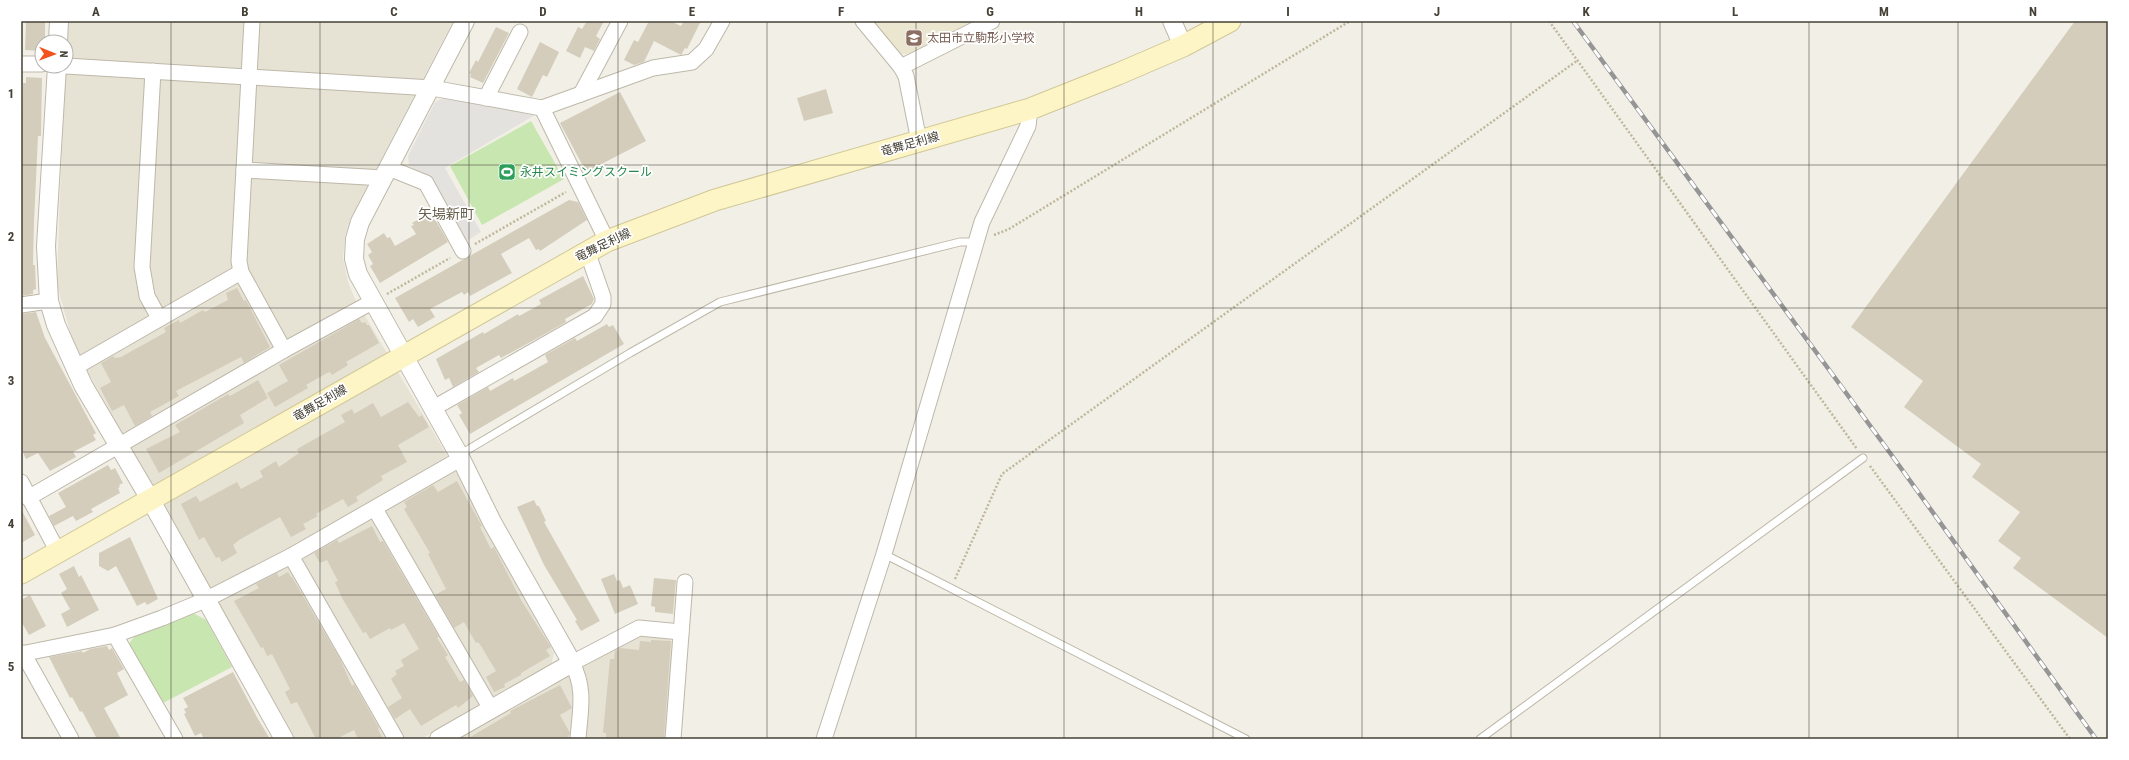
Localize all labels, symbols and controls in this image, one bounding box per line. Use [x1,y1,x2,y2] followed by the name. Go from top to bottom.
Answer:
[92,4,100,19] text: A
[241,4,249,19] text: B
[390,4,398,19] text: C
[539,4,547,19] text: D
[689,4,696,19] text: E
[838,4,844,19] text: F
[986,4,994,19] text: G
[1135,4,1143,19] text: H
[1286,4,1290,19] text: I
[1434,4,1440,19] text: J
[1582,4,1590,19] text: K
[1732,4,1738,19] text: L
[1879,4,1889,19] text: M
[2029,4,2037,19] text: N
[904,28,924,48] school or university icon: 太田市立駒形小学校
[927,31,1035,45] place label: 太田市立駒形小学校
[34,34,74,74] north arrow
[57,51,70,58] text: N
[8,86,14,101] text: 1
[879,129,941,159] street label: 竜舞足利線
[497,162,517,182] sports icon: 永井スイミングスクール
[520,165,652,179] place label: 永井スイミングスクール
[418,206,474,222] district label: 矢場新町
[573,226,633,264] street label: 竜舞足利線
[8,229,15,244] text: 2
[8,373,14,388] text: 3
[291,382,349,424] street label: 竜舞足利線
[8,516,15,531] text: 4
[8,659,15,674] text: 5

